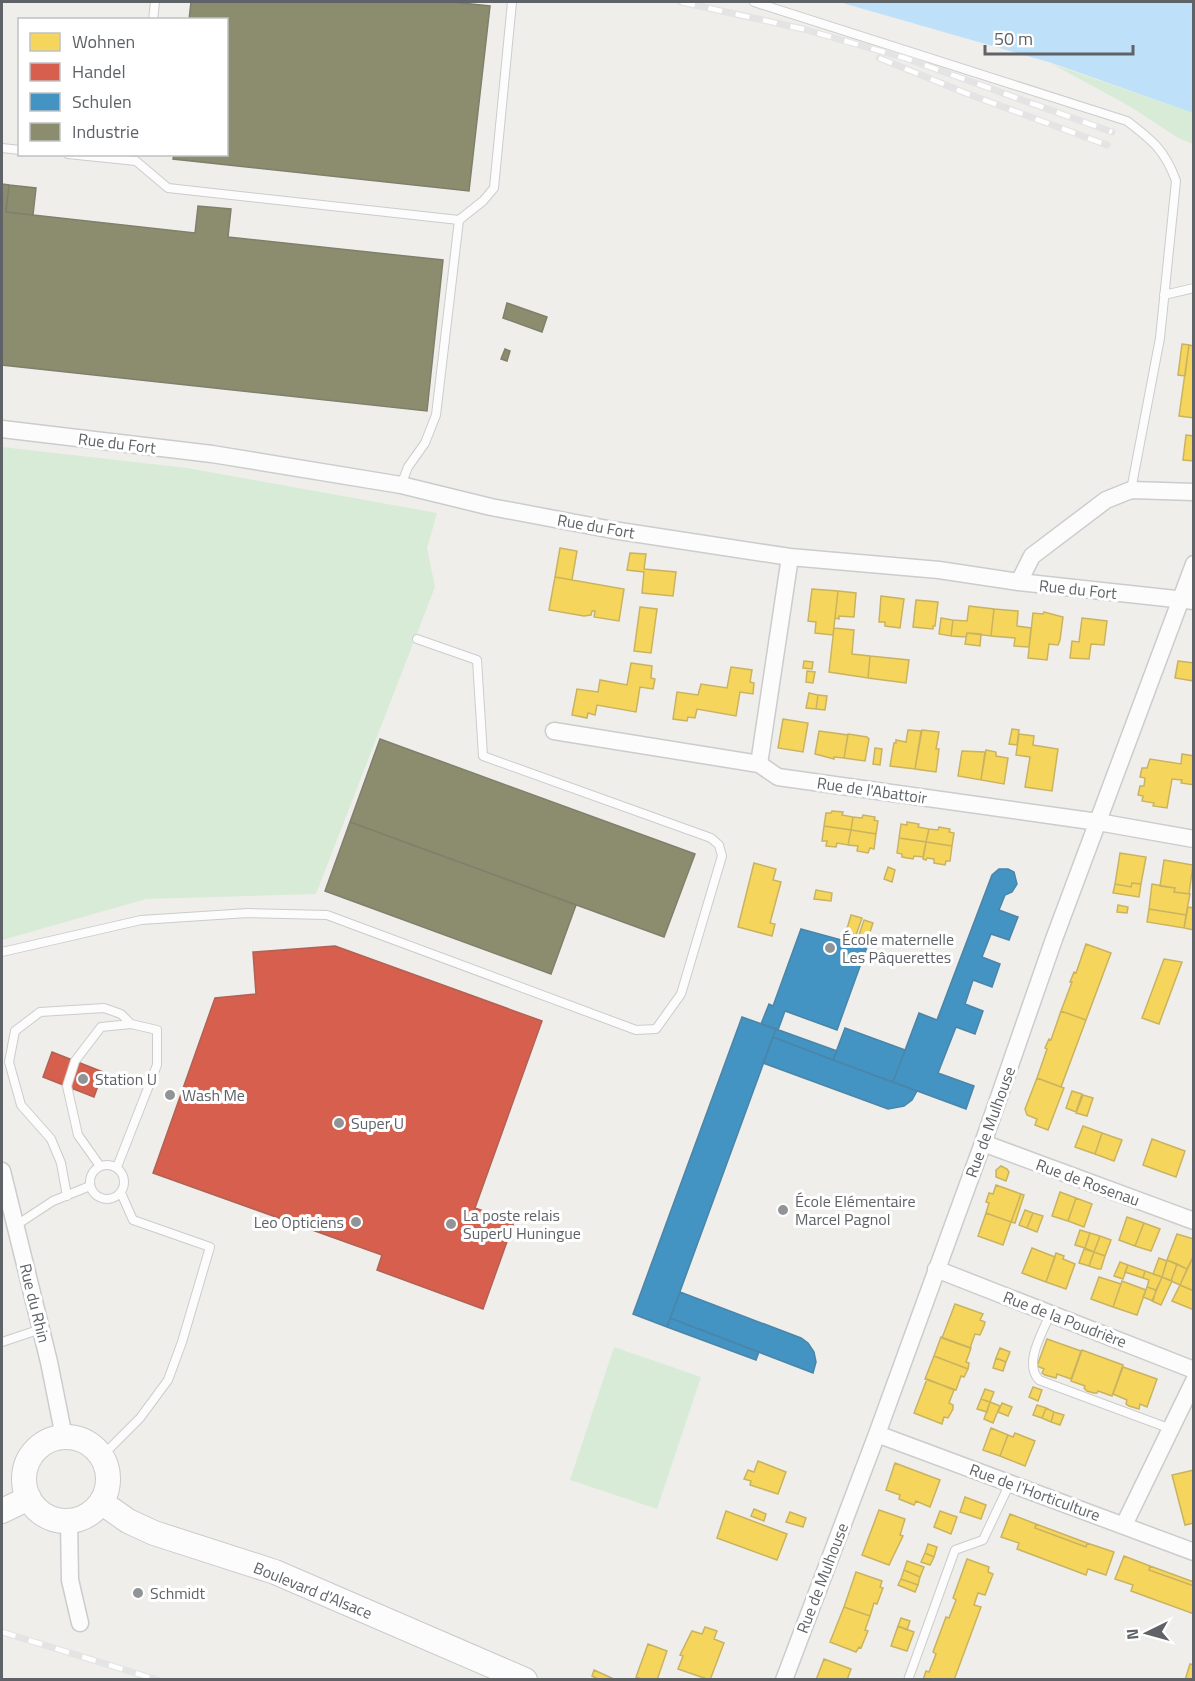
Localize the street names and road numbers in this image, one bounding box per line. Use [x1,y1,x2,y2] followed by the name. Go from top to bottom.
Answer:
[77,426,158,460] street label: Rue du Fort
[555,507,637,545] street label: Rue du Fort
[1038,573,1118,605] street label: Rue du Fort
[815,770,929,810] street label: Rue de l'Abattoir
[959,1063,1021,1181] street label: Rue de Mulhouse
[1033,1152,1143,1212] street label: Rue de Rosenau
[14,1261,56,1345] street label: Rue du Rhin
[1000,1284,1130,1354] street label: Rue de la Poudrière
[966,1457,1104,1527] street label: Rue de l'Horticulture
[790,1519,854,1637] street label: Rue de Mulhouse
[250,1555,376,1625] street label: Boulevard d'Alsace

